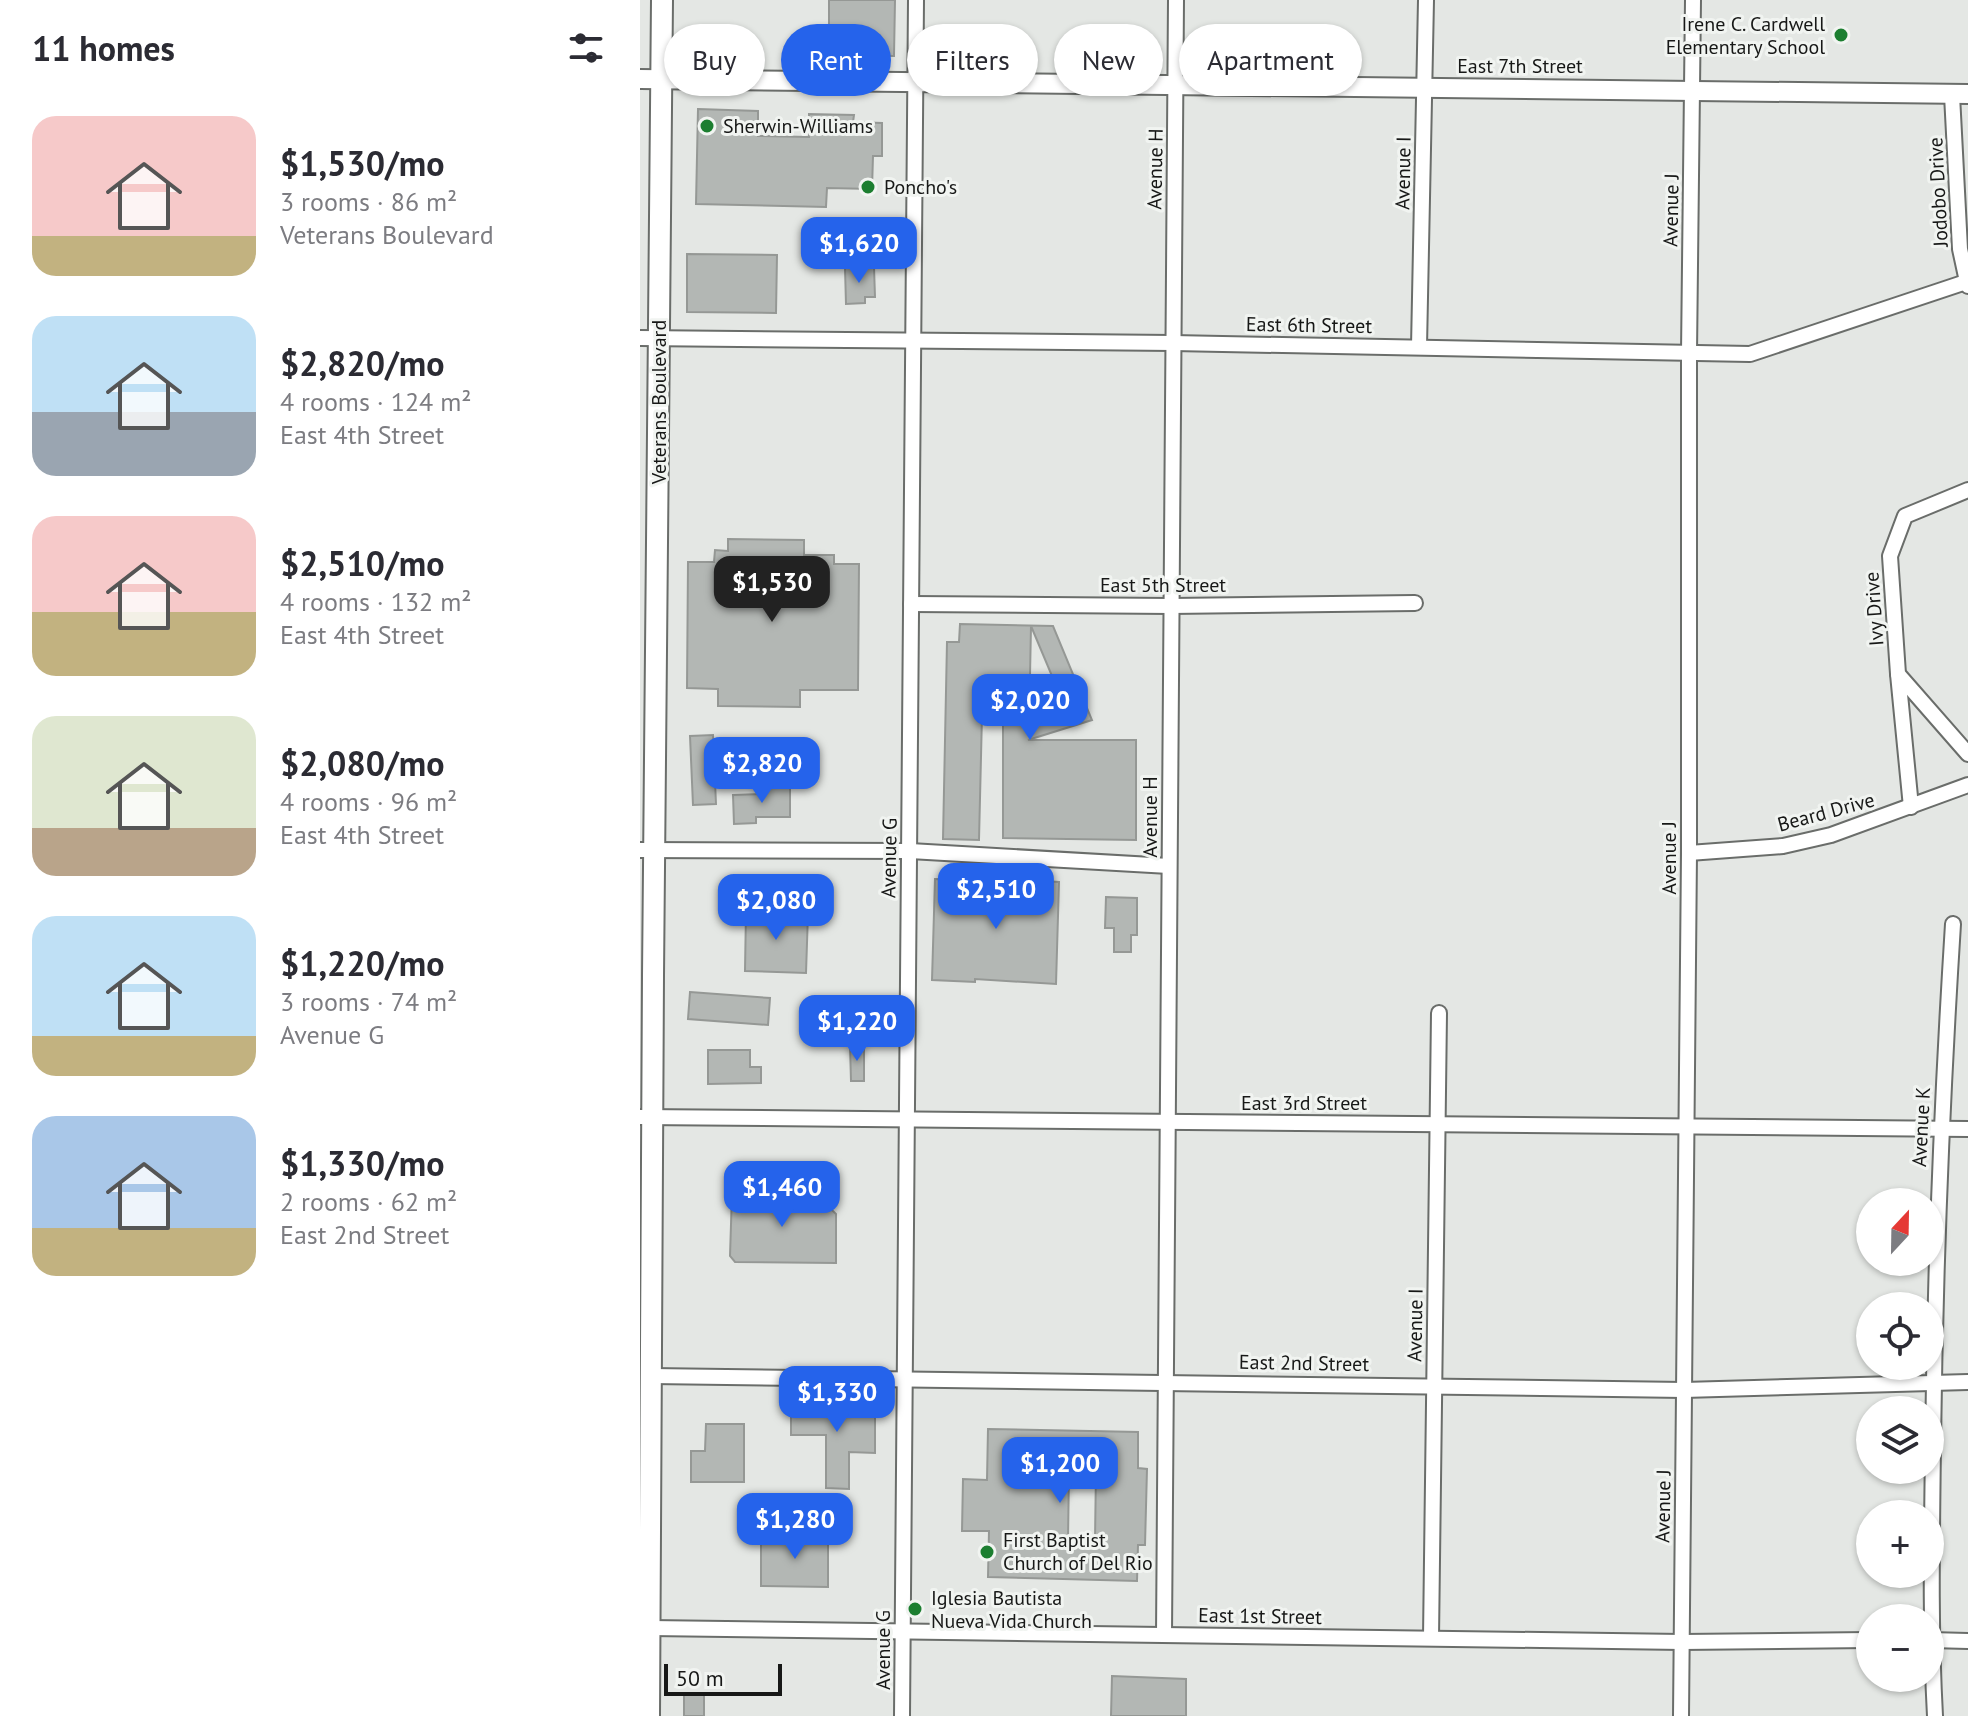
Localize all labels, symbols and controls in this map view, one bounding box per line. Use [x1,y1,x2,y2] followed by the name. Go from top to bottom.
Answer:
[1666,11,1825,60] place label: Irene C. Cardwell Elementary School
[664,24,765,96] chip: Buy
[781,24,891,96] chip: Rent
[907,24,1038,96] chip: Filters
[1054,24,1163,96] chip: New
[1179,24,1362,96] chip: Apartment
[32,26,175,70] text: 11 homes
[564,26,608,70] icon: filters
[1832,26,1850,44] marker: Irene C. Cardwell Elementary School
[1457,53,1583,79] street label: East 7th Street
[723,113,873,139] place label: Sherwin-Williams
[698,117,716,135] marker: Sherwin-Williams
[1141,128,1169,210] street label: Avenue H
[1389,136,1417,210] street label: Avenue I
[1922,137,1954,248] street label: Jodobo Drive
[280,141,444,185] text: $1,530/mo
[96,148,192,244] icon: home
[1657,173,1685,247] street label: Avenue J
[884,174,957,200] place label: Poncho's
[859,178,877,196] marker: Poncho's
[280,185,457,218] text: 3 rooms · 86 m²
[794,217,924,285] pin: $1,620
[280,218,494,251] text: Veterans Boulevard
[819,226,899,259] text: $1,620
[1246,311,1373,339] street label: East 6th Street
[646,320,672,485] street label: Veterans Boulevard
[280,341,444,385] text: $2,820/mo
[96,348,192,444] icon: home
[280,385,472,418] text: 4 rooms · 124 m²
[280,418,444,451] text: East 4th Street
[280,541,444,585] text: $2,510/mo
[96,548,192,644] icon: home
[707,556,837,624] pin: $1,530
[732,565,812,598] text: $1,530
[1858,571,1890,647] street label: Ivy Drive
[1100,572,1226,598] street label: East 5th Street
[280,585,472,618] text: 4 rooms · 132 m²
[280,618,444,651] text: East 4th Street
[965,674,1095,742] pin: $2,020
[990,683,1070,716] text: $2,020
[697,737,827,805] pin: $2,820
[280,741,444,785] text: $2,080/mo
[722,746,802,779] text: $2,820
[96,748,192,844] icon: home
[1137,776,1163,858] street label: Avenue H
[280,785,457,818] text: 4 rooms · 96 m²
[1775,787,1877,837] street label: Beard Drive
[280,818,444,851] text: East 4th Street
[875,818,903,898] street label: Avenue G
[1656,821,1682,895] street label: Avenue J
[931,863,1061,931] pin: $2,510
[956,872,1036,905] text: $2,510
[711,874,841,942] pin: $2,080
[736,883,816,916] text: $2,080
[280,941,444,985] text: $1,220/mo
[96,948,192,1044] icon: home
[280,985,457,1018] text: 3 rooms · 74 m²
[792,995,922,1063] pin: $1,220
[817,1004,897,1037] text: $1,220
[280,1018,384,1051] text: Avenue G
[1906,1086,1936,1168] street label: Avenue K
[1241,1090,1367,1116] street label: East 3rd Street
[280,1141,444,1185] text: $1,330/mo
[96,1148,192,1244] icon: home
[717,1161,847,1229] pin: $1,460
[742,1170,822,1203] text: $1,460
[280,1185,457,1218] text: 2 rooms · 62 m²
[1856,1188,1944,1276] north arrow
[1856,1188,1944,1692] map controls
[280,1218,449,1251] text: East 2nd Street
[1401,1288,1429,1362] street label: Avenue I
[1856,1292,1944,1380] button: locate
[1239,1349,1370,1377] street label: East 2nd Street
[772,1366,902,1434] pin: $1,330
[797,1375,877,1408] text: $1,330
[1856,1396,1944,1484] button: layers
[995,1437,1125,1505] pin: $1,200
[1020,1446,1100,1479] text: $1,200
[1649,1469,1677,1543] street label: Avenue J
[730,1493,860,1561] pin: $1,280
[1856,1500,1944,1588] button: +
[755,1502,835,1535] text: $1,280
[1003,1527,1153,1576] place label: First Baptist Church of Del Rio
[978,1543,996,1561] marker: First Baptist Church of Del Rio
[931,1585,1092,1634] place label: Iglesia Bautista Nueva Vida Church
[906,1600,924,1618] marker: Iglesia Bautista Nueva Vida Church
[1198,1602,1322,1630] street label: East 1st Street
[1856,1604,1944,1692] button: −
[870,1610,896,1690] street label: Avenue G
[664,1660,782,1696] scale bar
[676,1664,724,1692] text: 50 m

